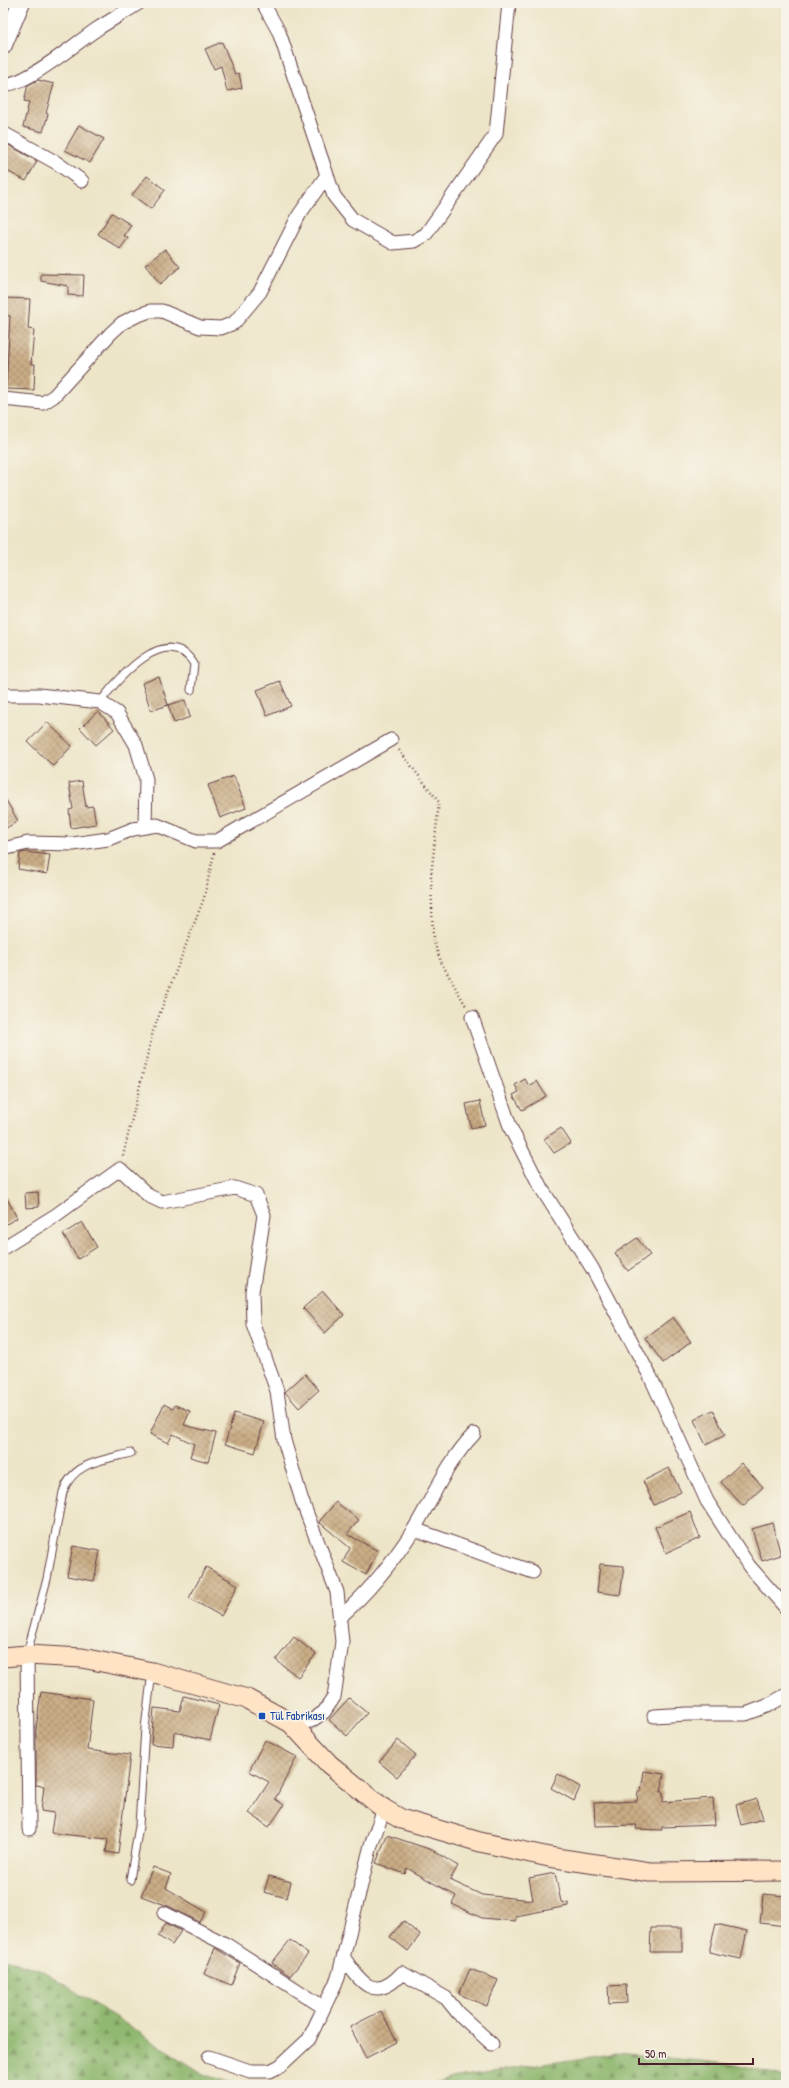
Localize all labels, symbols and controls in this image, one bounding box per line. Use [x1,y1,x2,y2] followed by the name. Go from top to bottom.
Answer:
[270,1707,325,1724] place label: Tül Fabrikası
[257,1711,267,1721] marker: Tül Fabrikası
[639,2040,753,2066] scale bar
[645,2045,666,2062] text: 50 m

